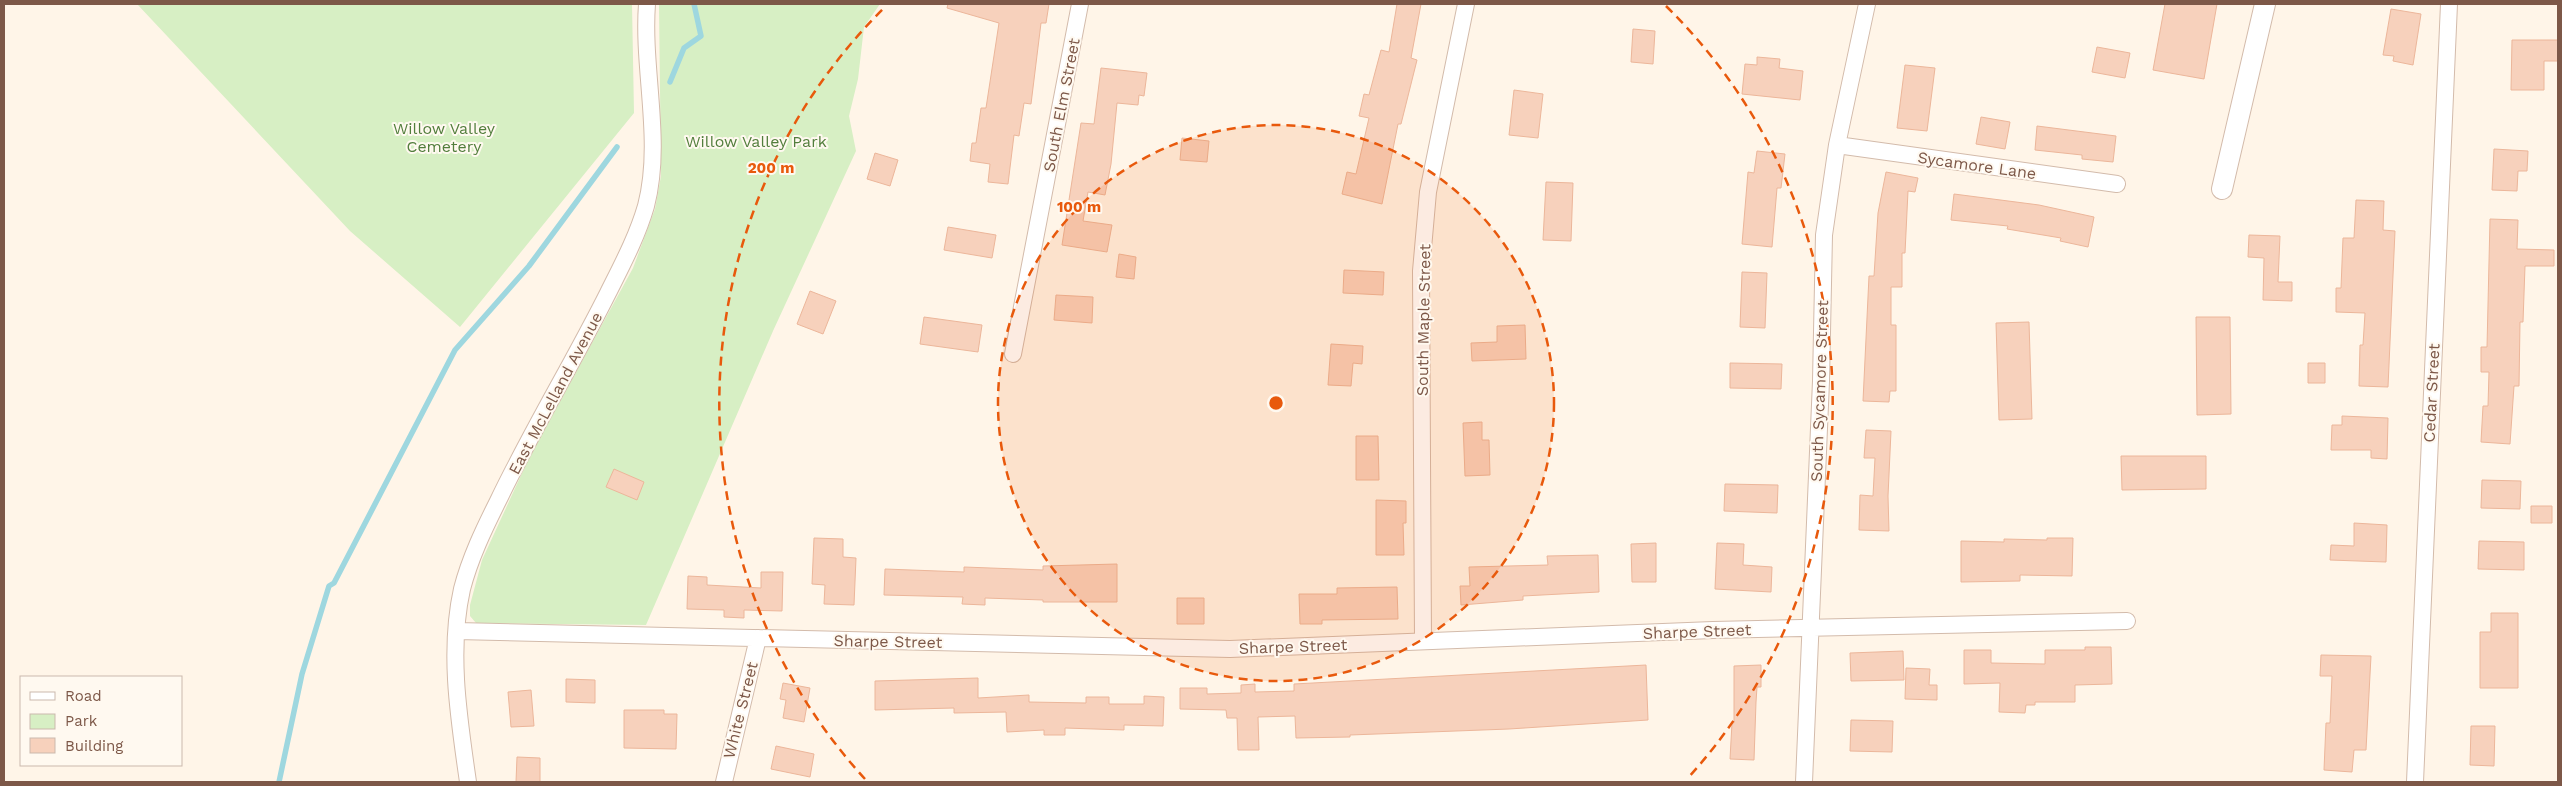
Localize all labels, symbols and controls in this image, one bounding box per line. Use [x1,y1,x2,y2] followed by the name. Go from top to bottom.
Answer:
[1039,36,1084,174] street label: South Elm Street
[393,119,496,156] park label: Willow Valley Cemetery
[685,132,827,151] park label: Willow Valley Park
[1916,148,2038,183] street label: Sycamore Lane
[748,159,794,177] text: 200 m
[1057,198,1101,216] text: 100 m
[1413,243,1434,396] street label: South Maple Street
[1807,300,1832,482] street label: South Sycamore Street
[505,309,606,478] street label: East McLelland Avenue
[2419,343,2444,443] street label: Cedar Street
[1267,394,1285,412] centre of rings
[1642,620,1752,643] street label: Sharpe Street
[834,631,943,652] street label: Sharpe Street
[1238,635,1348,658] street label: Sharpe Street
[719,659,762,760] street label: White Street
[20,676,182,766] legend
[65,687,102,705] text: Road
[65,712,98,730] text: Park
[65,737,123,755] text: Building

